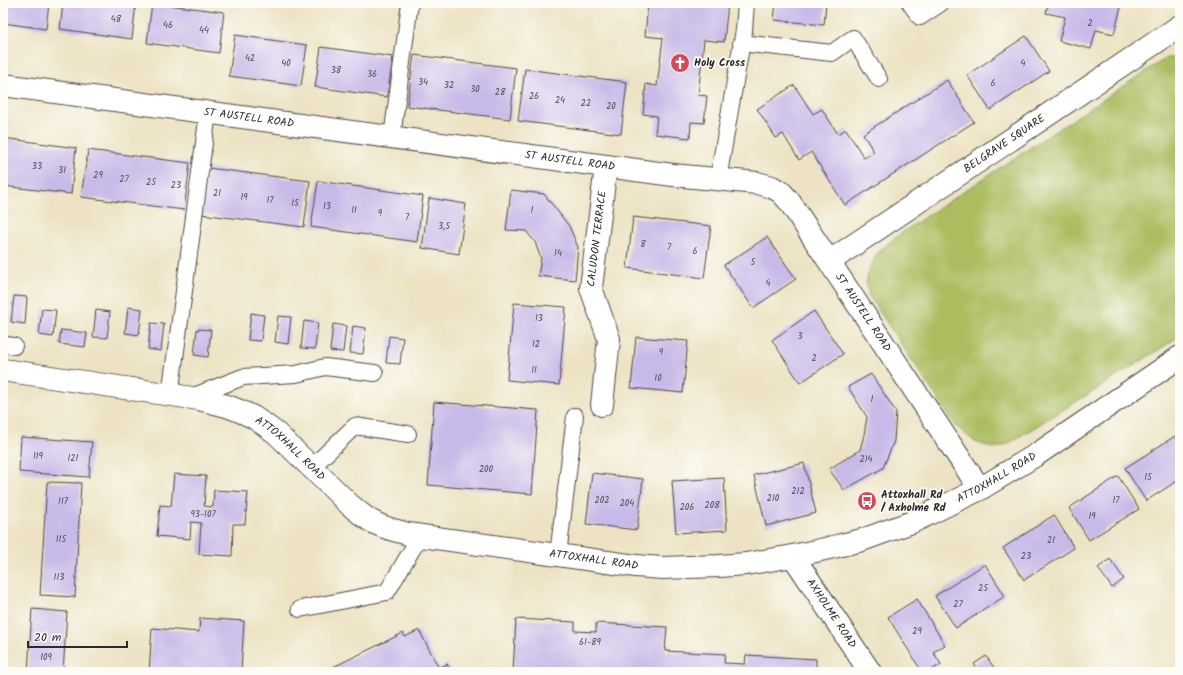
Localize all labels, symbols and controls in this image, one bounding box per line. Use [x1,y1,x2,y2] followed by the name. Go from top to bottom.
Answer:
[111,12,122,27] house number: 48
[1087,16,1093,31] house number: 2
[163,18,173,33] house number: 46
[199,23,209,38] house number: 44
[245,51,255,66] house number: 42
[669,52,691,74] church icon: Holy Cross
[694,54,746,72] place label: Holy Cross
[281,56,291,71] house number: 40
[1021,56,1026,71] house number: 4
[331,63,342,78] house number: 38
[367,67,377,82] house number: 36
[418,75,428,90] house number: 34
[990,76,996,91] house number: 6
[444,78,454,93] house number: 32
[470,82,480,97] house number: 30
[495,85,506,100] house number: 28
[529,89,539,104] house number: 26
[555,93,565,108] house number: 24
[581,96,591,111] house number: 22
[606,99,616,114] house number: 20
[202,103,295,133] street label: ST AUSTELL ROAD
[960,110,1049,178] street label: BELGRAVE SQUARE
[524,146,616,176] street label: ST AUSTELL ROAD
[32,159,42,174] house number: 33
[58,163,66,178] house number: 31
[93,168,103,183] house number: 29
[119,172,130,187] house number: 27
[146,175,157,190] house number: 25
[171,178,181,193] house number: 23
[213,186,221,201] house number: 21
[582,189,612,288] street label: CALUDON TERRACE
[240,190,248,205] house number: 19
[267,193,274,208] house number: 17
[291,196,300,211] house number: 15
[323,199,331,214] house number: 13
[351,203,357,218] house number: 11
[531,203,534,218] house number: 1
[378,206,383,221] house number: 9
[405,210,410,225] house number: 7
[438,219,451,234] house number: 3,5
[640,237,646,252] house number: 8
[667,240,672,255] house number: 7
[692,244,698,259] house number: 6
[554,246,562,261] house number: 14
[751,255,757,270] house number: 5
[830,270,896,355] street label: ST AUSTELL ROAD
[766,276,771,291] house number: 4
[535,311,543,326] house number: 13
[797,329,803,344] house number: 3
[532,337,540,352] house number: 12
[659,345,664,360] house number: 9
[811,351,817,366] house number: 2
[531,363,537,378] house number: 11
[654,371,662,386] house number: 10
[871,392,874,407] house number: 1
[251,412,329,485] street label: ATTOXHALL ROAD
[954,448,1040,508] street label: ATTOXHALL ROAD
[33,449,44,464] house number: 119
[68,451,79,466] house number: 121
[859,452,873,467] house number: 214
[479,462,494,477] house number: 200
[1144,470,1153,485] house number: 15
[791,484,805,499] house number: 212
[880,486,947,517] place label: Attoxhall Rd / Axholme Rd
[856,490,878,512] bus stop icon: Attoxhall Rd / Axholme Rd
[767,491,780,506] house number: 210
[595,493,609,508] house number: 202
[1113,493,1120,508] house number: 17
[58,494,69,509] house number: 117
[620,496,634,511] house number: 204
[704,498,720,513] house number: 208
[680,500,694,515] house number: 206
[190,507,216,522] house number: 93-107
[1088,509,1096,524] house number: 19
[56,532,67,547] house number: 115
[1047,533,1055,548] house number: 21
[548,545,640,575] street label: ATTOXHALL ROAD
[1021,549,1031,564] house number: 23
[54,570,64,585] house number: 113
[801,575,861,652] street label: AXHOLME ROAD
[978,581,989,596] house number: 25
[953,597,964,612] house number: 27
[28,623,127,649] scale bar
[912,624,922,639] house number: 29
[34,628,62,647] text: 20 m
[579,635,601,650] house number: 61-89
[40,650,52,665] house number: 109

